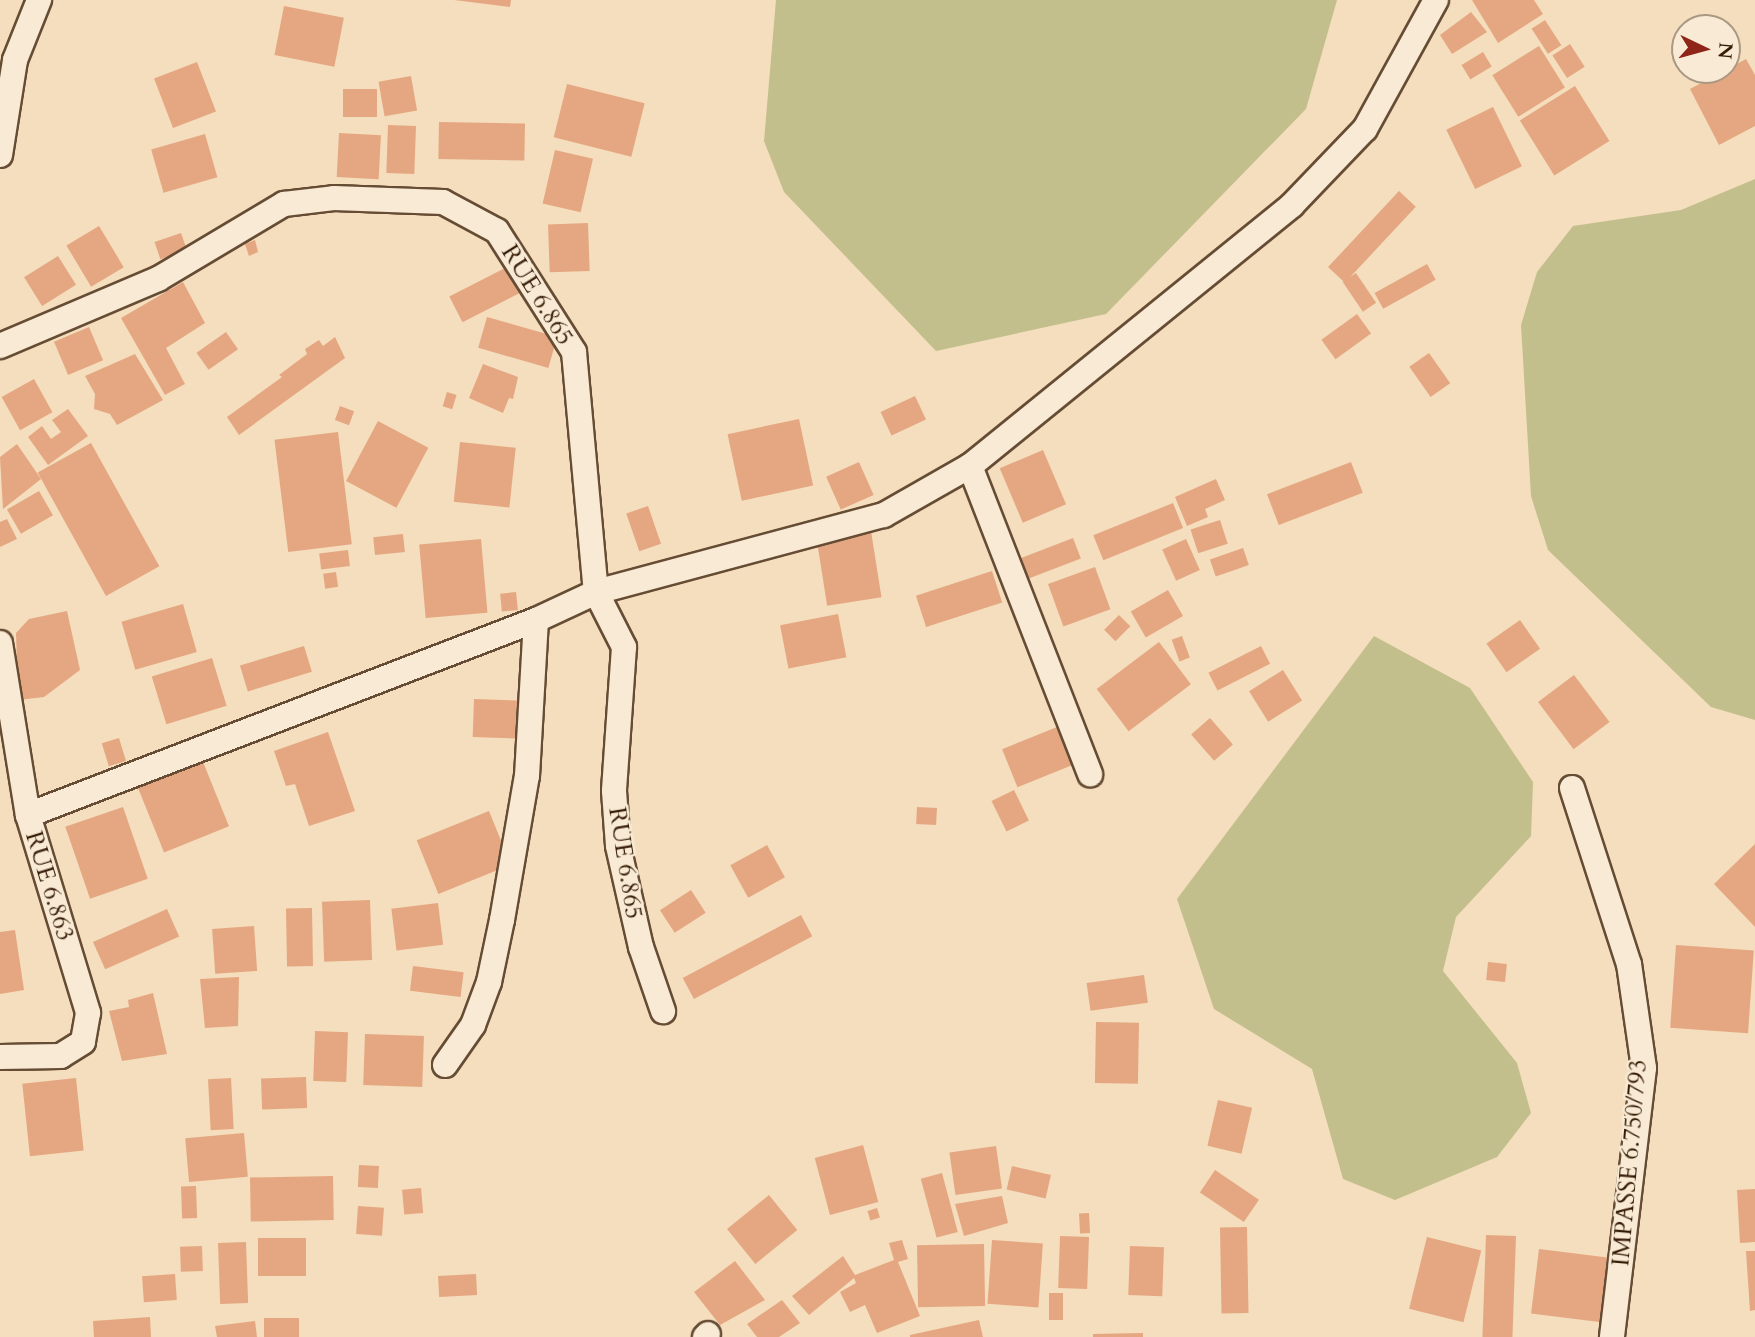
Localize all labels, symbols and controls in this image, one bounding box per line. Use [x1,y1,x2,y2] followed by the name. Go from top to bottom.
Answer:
[1671,14,1741,84] north arrow
[1711,41,1739,60] text: N
[495,240,579,350] street label: RUE 6.865
[602,805,648,921] street label: RUE 6.865
[19,828,79,944] street label: RUE 6.863
[1607,1058,1653,1268] street label: IMPASSE 6.750/793

